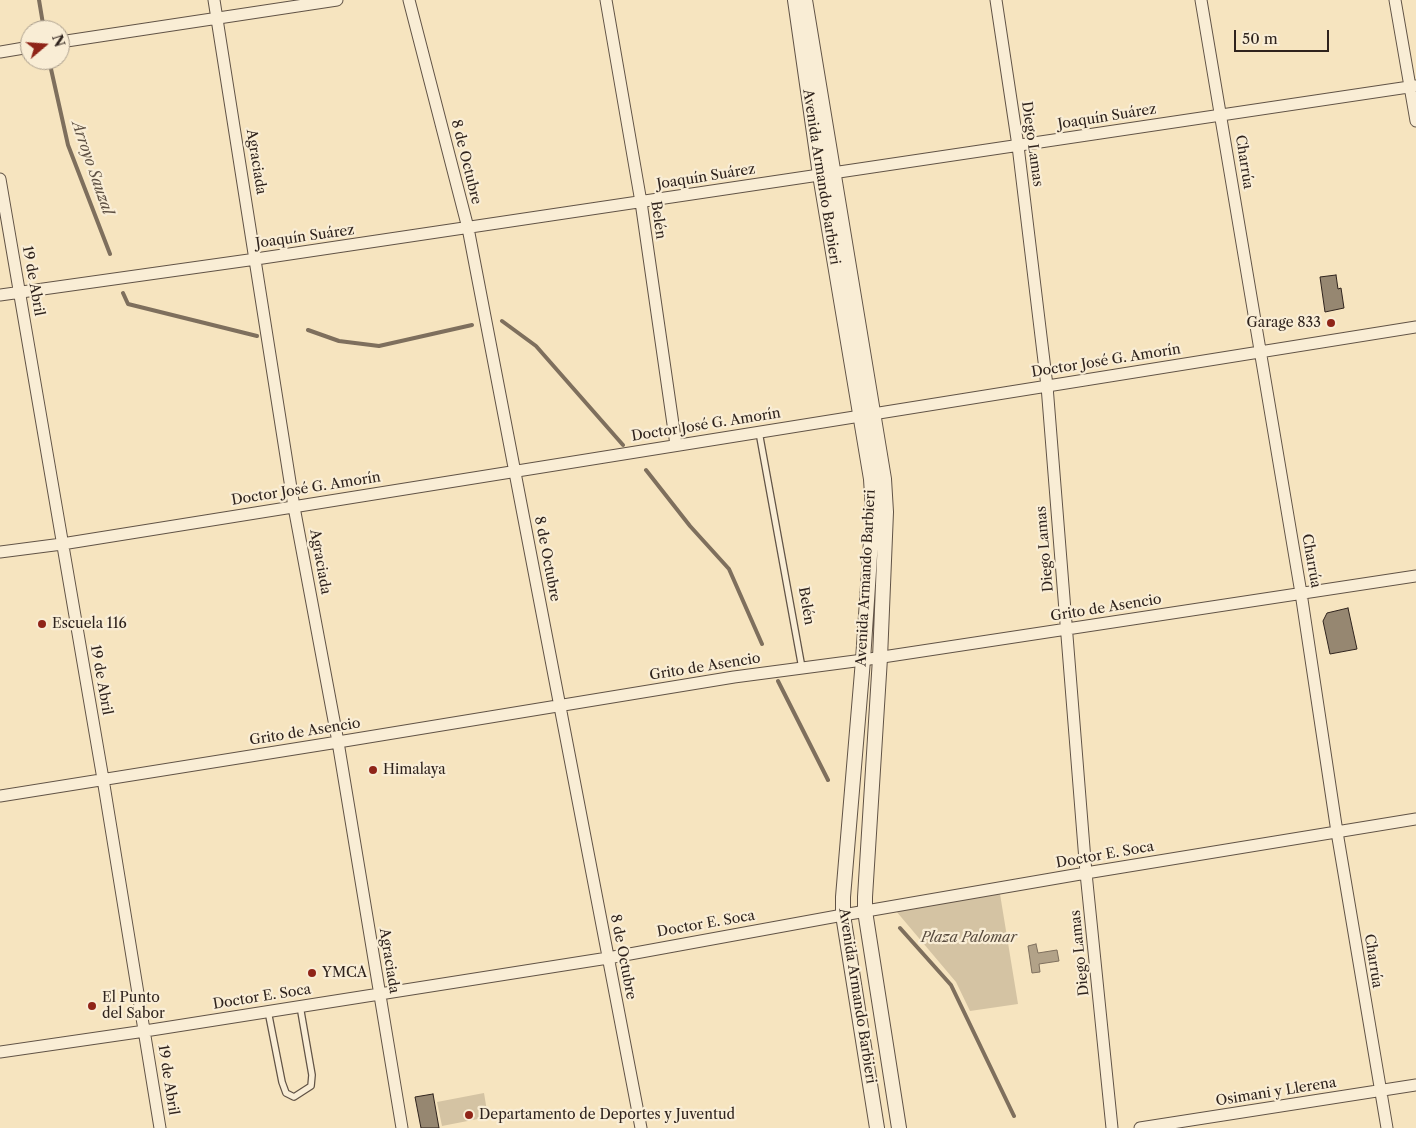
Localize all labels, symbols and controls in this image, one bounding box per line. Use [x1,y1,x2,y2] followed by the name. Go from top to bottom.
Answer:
[20,20,70,70] north arrow
[1236,20,1331,52] scale bar
[1242,29,1278,48] text: 50 m
[48,32,69,49] text: N
[799,88,843,266] street label: Avenida Armando Barbieri
[1018,100,1046,188] street label: Diego Lamas
[1056,101,1158,133] street label: Joaquín Suárez
[447,118,485,206] street label: 8 de Octubre
[67,119,117,217] water label: Arroyo Sauzal
[243,128,269,196] street label: Agraciada
[1231,134,1257,190] street label: Charrúa
[655,161,757,193] street label: Joaquín Suárez
[647,200,669,240] street label: Belén
[254,222,356,252] street label: Joaquín Suárez
[19,245,47,317] street label: 19 de Abril
[1247,315,1321,331] place label: Garage 833
[1325,317,1337,329] marker: Garage 833
[1030,341,1182,381] street label: Doctor José G. Amorín
[630,405,782,445] street label: Doctor José G. Amorín
[230,469,382,509] street label: Doctor José G. Amorín
[853,489,879,667] street label: Avenida Armando Barbieri
[1033,505,1057,593] street label: Diego Lamas
[530,515,564,603] street label: 8 de Octubre
[306,528,334,596] street label: Agraciada
[1298,533,1324,589] street label: Charrúa
[794,586,818,626] street label: Belén
[1049,591,1163,625] street label: Grito de Asencio
[52,616,127,632] place label: Escuela 116
[36,618,48,630] marker: Escuela 116
[87,644,115,716] street label: 19 de Abril
[648,650,762,684] street label: Grito de Asencio
[248,715,362,749] street label: Grito de Asencio
[383,762,446,778] place label: Himalaya
[367,764,379,776] marker: Himalaya
[1055,838,1155,872] street label: Doctor E. Soca
[656,907,756,941] street label: Doctor E. Soca
[835,907,879,1085] street label: Avenida Armando Barbieri
[1067,909,1093,997] street label: Diego Lamas
[606,913,640,1001] street label: 8 de Octubre
[376,927,402,995] street label: Agraciada
[921,930,1017,946] park label: Plaza Palomar
[1360,933,1386,989] street label: Charrúa
[322,965,367,981] place label: YMCA
[306,967,318,979] marker: YMCA
[212,981,312,1013] street label: Doctor E. Soca
[102,990,165,1022] place label: El Punto del Sabor
[86,1000,98,1012] marker: El Punto del Sabor
[154,1044,182,1116] street label: 19 de Abril
[1215,1074,1337,1110] street label: Osimani y Llerena
[479,1107,735,1123] place label: Departamento de Deportes y Juventud
[463,1109,475,1121] marker: Departamento de Deportes y Juventud

